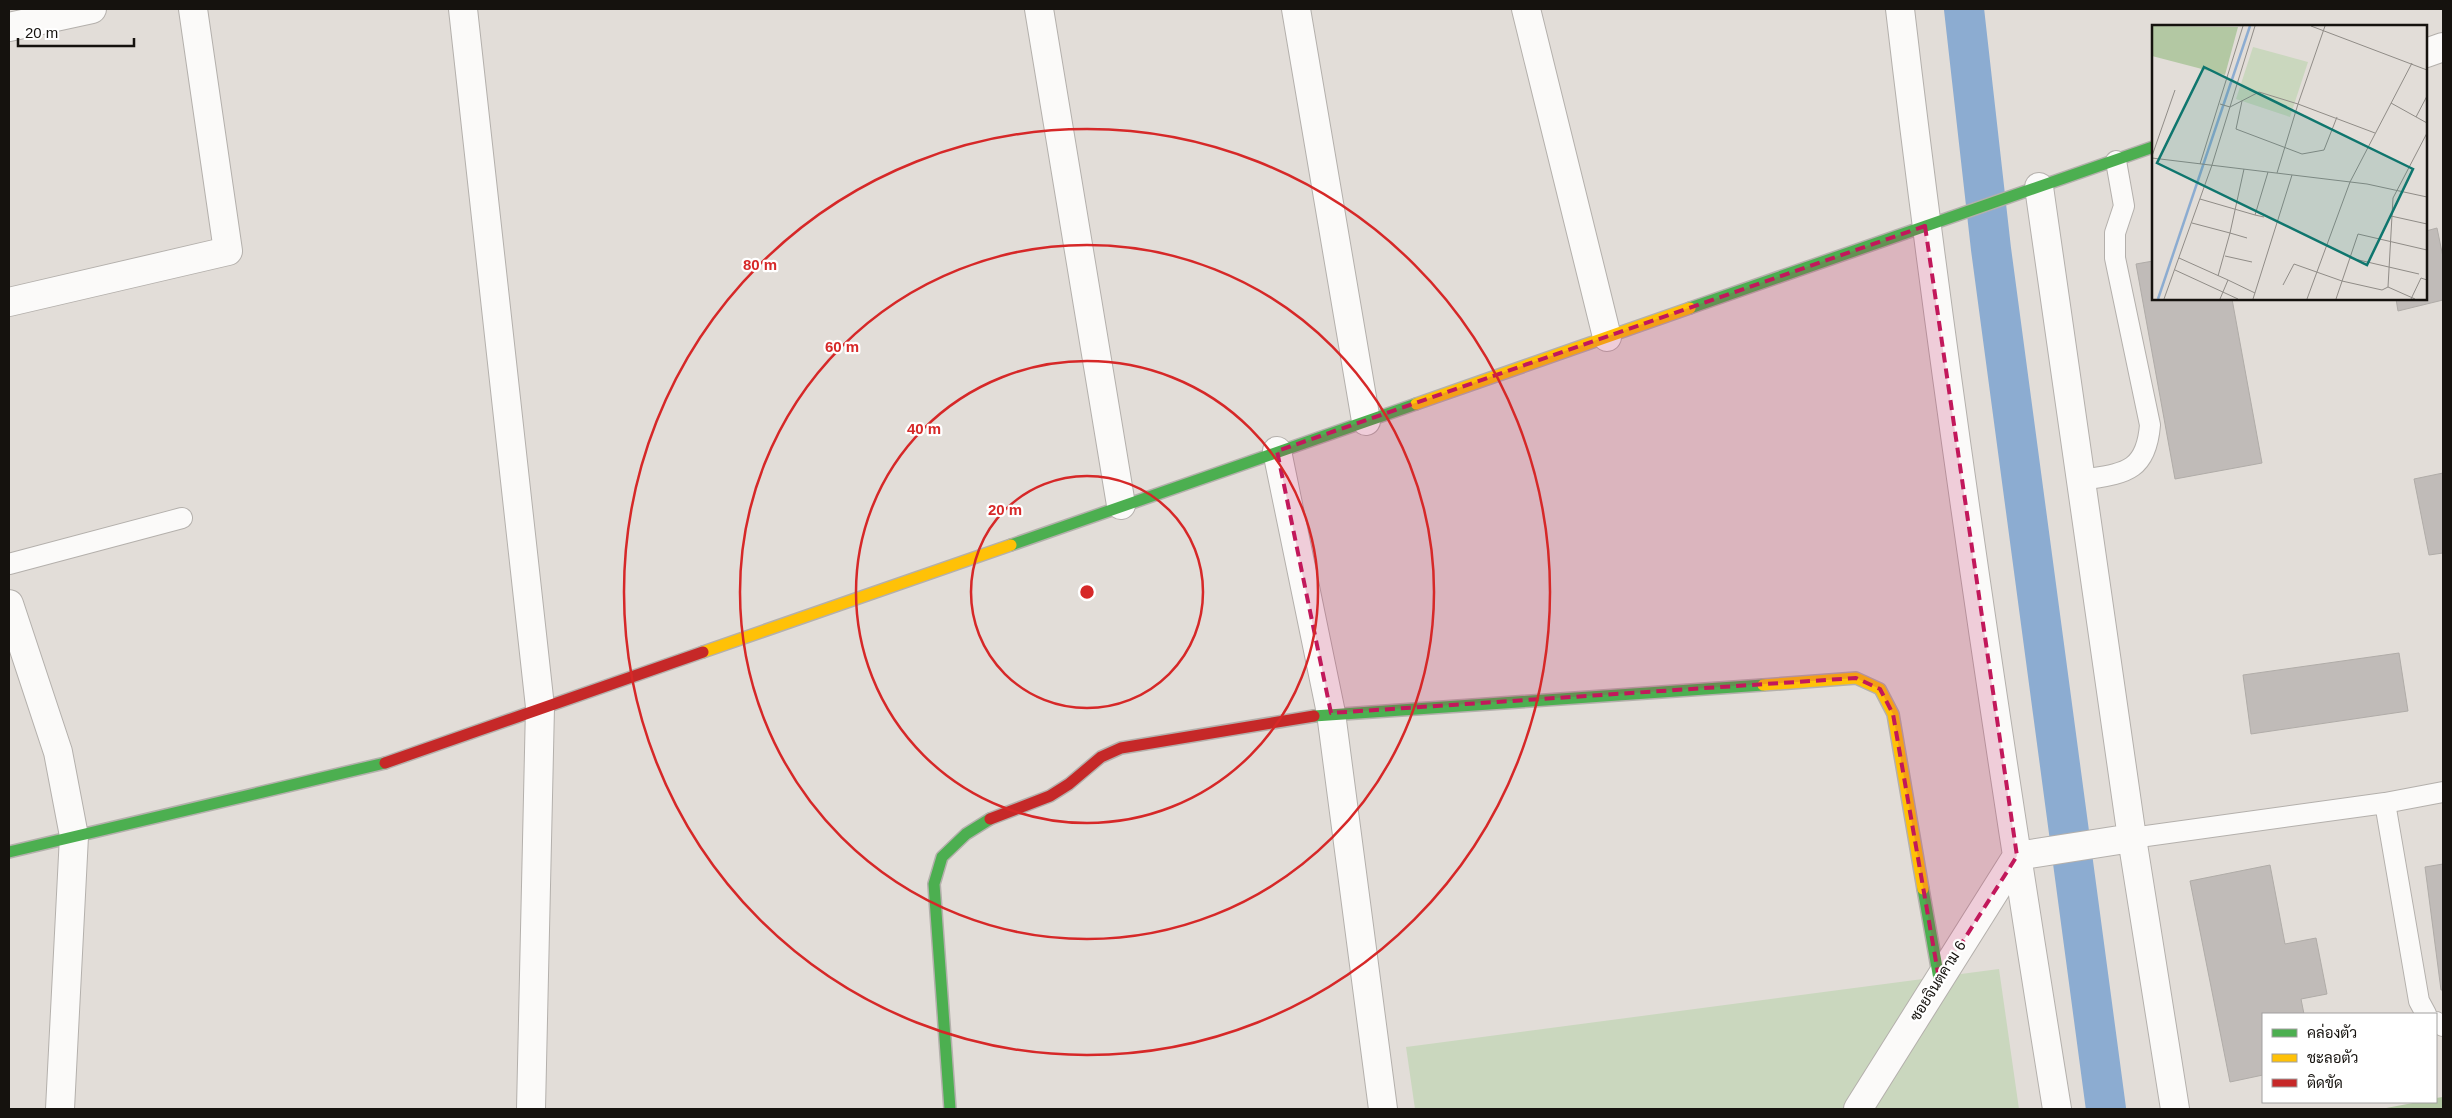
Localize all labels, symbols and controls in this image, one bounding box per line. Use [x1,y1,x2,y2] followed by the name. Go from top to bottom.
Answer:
[18,15,134,47] scale bar
[25,24,58,41] text: 20 m
[2152,25,2427,300] inset map
[743,256,777,273] text: 80 m
[825,338,859,355] text: 60 m
[907,420,941,437] text: 40 m
[988,501,1022,518] text: 20 m
[1078,583,1096,601] centre of rings
[1906,937,1969,1024] street label: ซอยจินตคาม 6
[2262,1013,2437,1103] legend
[2307,1023,2357,1041] text: คล่องตัว
[2307,1049,2358,1066] text: ชะลอตัว
[2307,1074,2343,1091] text: ติดขัด

